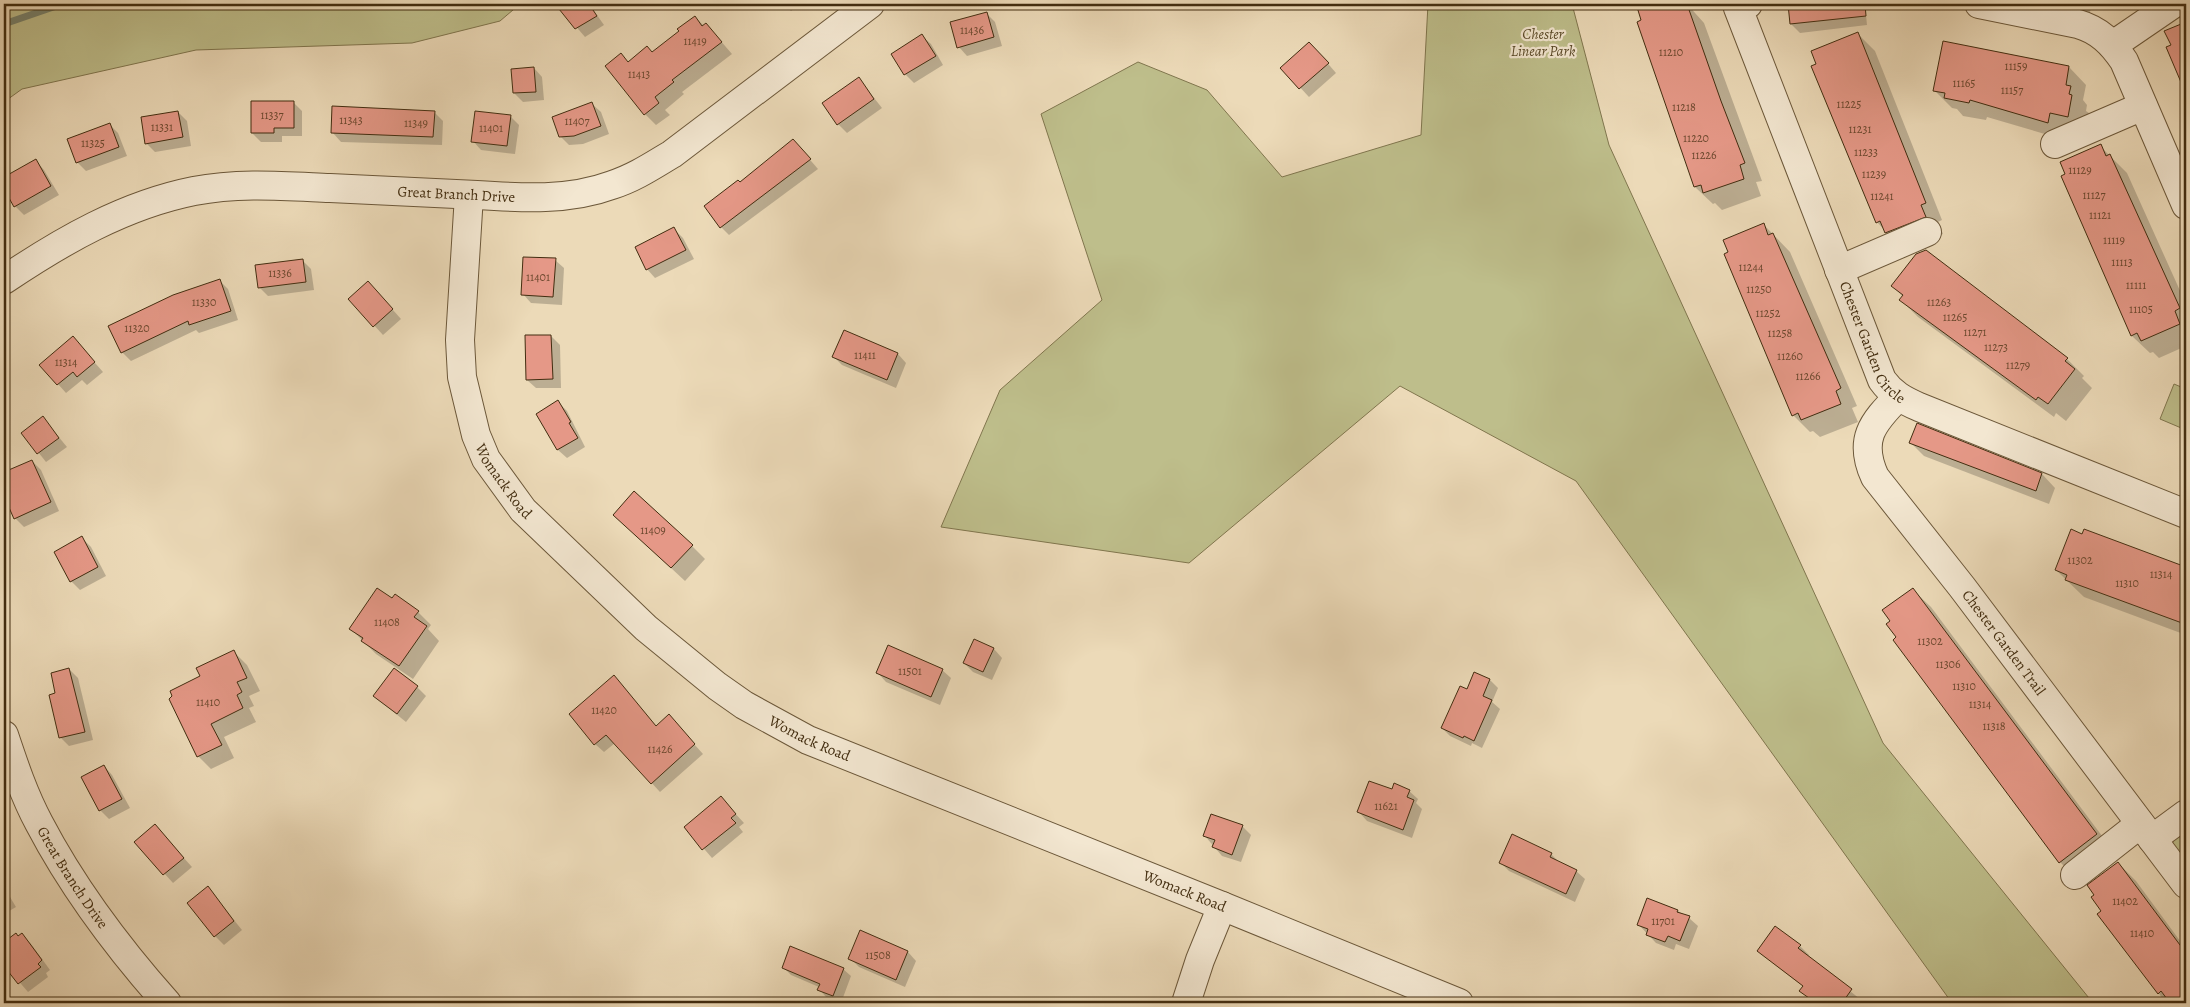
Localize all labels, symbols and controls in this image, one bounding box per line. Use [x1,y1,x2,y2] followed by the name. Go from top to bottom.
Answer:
[960,22,985,38] house number: 11436
[1511,24,1576,61] park label: Chester Linear Park
[683,33,707,49] house number: 11419
[1659,44,1683,60] house number: 11210
[2005,58,2027,74] house number: 11159
[628,66,650,82] house number: 11413
[1952,75,1976,91] house number: 11165
[2001,82,2024,98] house number: 11157
[1837,96,1861,112] house number: 11225
[1672,99,1696,115] house number: 11218
[260,107,285,123] house number: 11337
[339,112,363,128] house number: 11343
[564,113,590,129] house number: 11407
[404,115,428,131] house number: 11349
[151,119,173,135] house number: 11331
[479,120,503,136] house number: 11401
[1848,121,1872,137] house number: 11231
[1683,130,1709,146] house number: 11220
[81,135,105,151] house number: 11325
[1854,144,1878,160] house number: 11233
[1691,147,1717,163] house number: 11226
[2068,162,2092,178] house number: 11129
[1862,166,1886,182] house number: 11239
[397,181,516,207] street label: Great Branch Drive
[2082,187,2106,203] house number: 11127
[1870,188,1894,204] house number: 11241
[2089,207,2111,223] house number: 11121
[2103,232,2125,248] house number: 11119
[2111,254,2133,270] house number: 11113
[1739,259,1764,275] house number: 11244
[268,265,292,281] house number: 11336
[526,269,550,285] house number: 11401
[2126,277,2146,293] house number: 11111
[1835,278,1909,408] street label: Chester Garden Circle
[1746,281,1772,297] house number: 11250
[192,294,216,310] house number: 11330
[1927,294,1951,310] house number: 11263
[2129,301,2153,317] house number: 11105
[1756,305,1781,321] house number: 11252
[1943,309,1967,325] house number: 11265
[124,320,150,336] house number: 11320
[1963,324,1987,340] house number: 11271
[1768,325,1793,341] house number: 11258
[1984,339,2008,355] house number: 11273
[854,347,876,363] house number: 11411
[1777,348,1803,364] house number: 11260
[55,354,78,370] house number: 11314
[2006,357,2030,373] house number: 11279
[1796,368,1821,384] house number: 11266
[470,439,537,524] street label: Womack Road
[640,522,666,538] house number: 11409
[2067,552,2093,568] house number: 11302
[2150,566,2173,582] house number: 11314
[2115,575,2139,591] house number: 11310
[1958,586,2050,700] street label: Chester Garden Trail
[374,614,400,630] house number: 11408
[1917,633,1943,649] house number: 11302
[1935,656,1961,672] house number: 11306
[898,663,922,679] house number: 11501
[1952,678,1976,694] house number: 11310
[196,694,220,710] house number: 11410
[1969,696,1992,712] house number: 11314
[591,702,617,718] house number: 11420
[765,710,854,766] street label: Womack Road
[1982,718,2006,734] house number: 11318
[648,741,673,757] house number: 11426
[1374,798,1398,814] house number: 11621
[33,823,113,933] street label: Great Branch Drive
[1139,865,1230,917] street label: Womack Road
[2112,893,2138,909] house number: 11402
[1651,913,1675,929] house number: 11701
[2130,925,2154,941] house number: 11410
[865,947,891,963] house number: 11508

